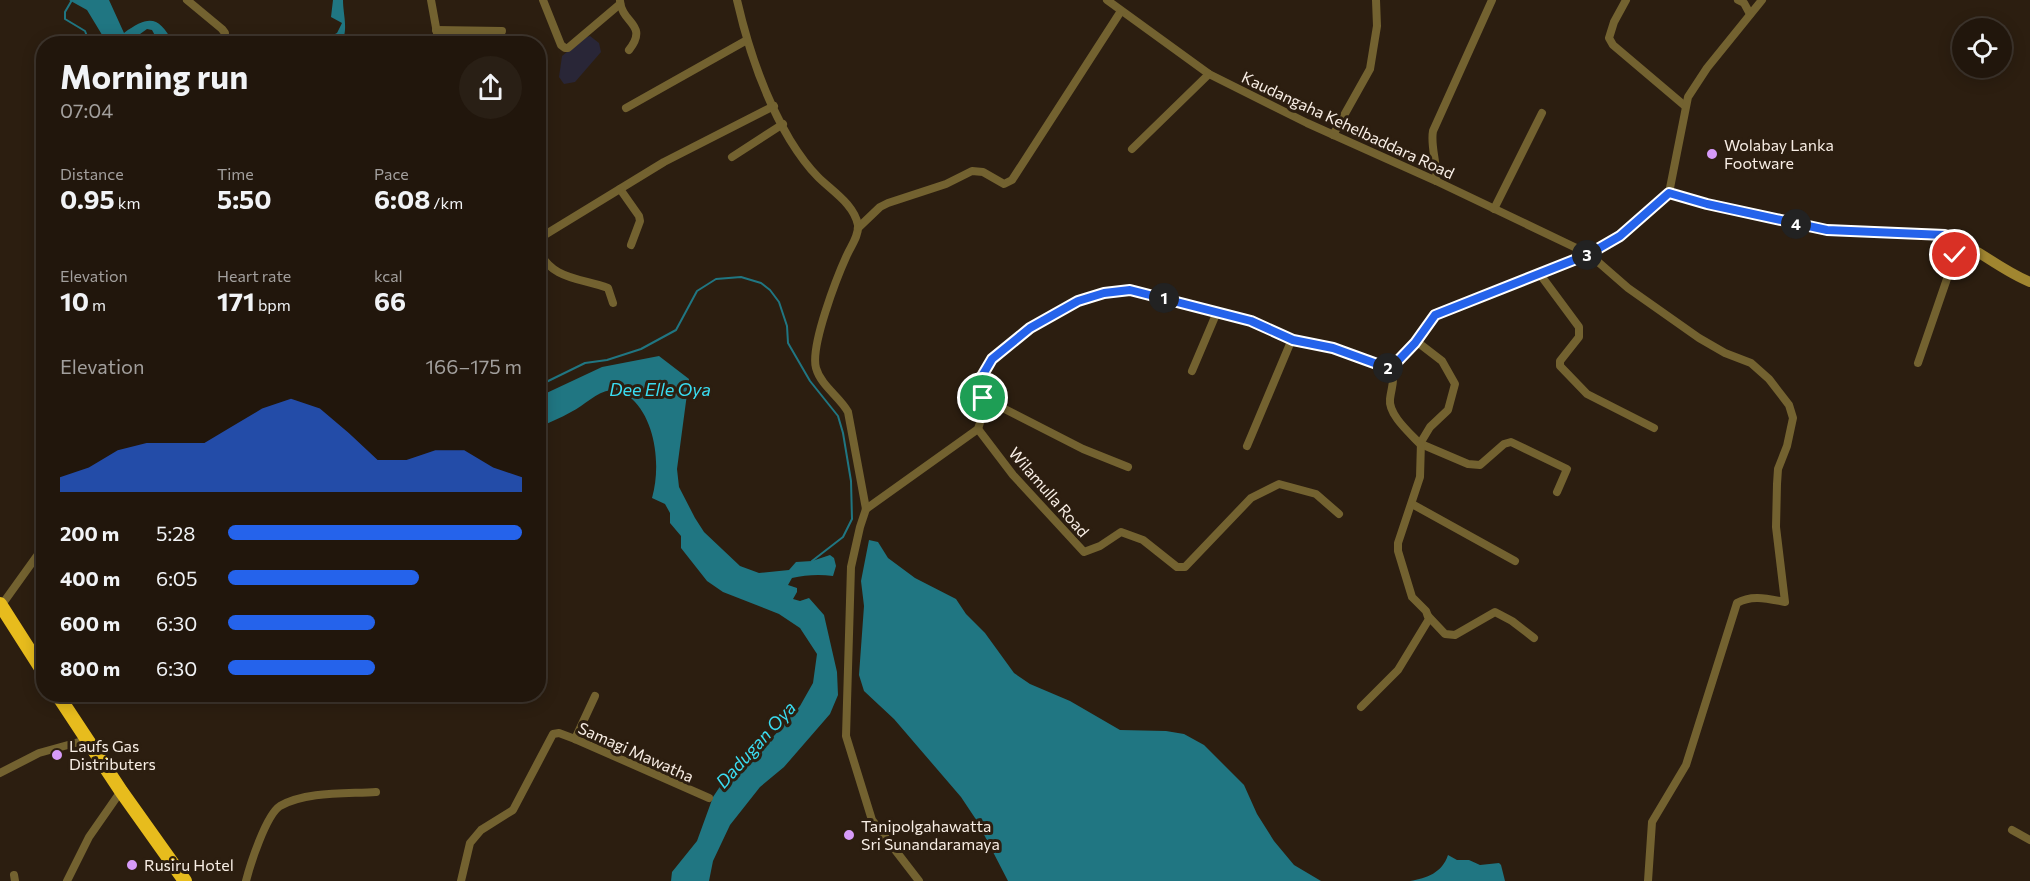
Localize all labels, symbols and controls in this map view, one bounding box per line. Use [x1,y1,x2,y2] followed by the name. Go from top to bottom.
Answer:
[1952,18,2012,78] map controls
[1952,18,2012,78] button: locate
[60,55,248,96] text: Morning run
[459,56,522,119] button: share
[1239,67,1458,182] street label: Kaudangaha Kehelbaddara Road
[60,98,113,122] text: 07:04
[1724,135,1834,172] place label: Wolabay Lanka Footware
[1705,147,1719,161] marker: Wolabay Lanka Footware
[60,164,124,183] text: Distance
[217,164,254,183] text: Time
[374,164,409,183] text: Pace
[60,183,115,214] text: 0.95
[217,183,271,214] text: 5:50
[374,183,430,214] text: 6:08
[115,193,140,212] text: km
[430,193,463,212] text: /km
[1781,209,1811,239] pin: 4
[1791,214,1801,233] text: 4
[1929,229,1980,280] pin
[1938,238,1971,271] icon: check
[1572,240,1602,270] pin: 3
[1582,245,1592,264] text: 3
[60,266,128,285] text: Elevation
[217,266,291,285] text: Heart rate
[374,266,403,285] text: kcal
[1149,283,1179,313] pin: 1
[60,285,89,316] text: 10
[217,285,255,316] text: 171
[374,285,406,316] text: 66
[1160,288,1168,307] text: 1
[89,295,106,314] text: m
[255,295,291,314] text: bpm
[1373,353,1403,383] pin: 2
[60,354,145,378] text: Elevation
[426,354,522,378] text: 166–175 m
[1383,358,1393,377] text: 2
[957,372,1008,423] pin
[609,378,711,400] water label: Dee Elle Oya
[966,381,999,414] icon: arrive
[1005,443,1094,540] street label: Wilamulla Road
[60,521,119,545] text: 200 m
[156,521,195,545] text: 5:28
[60,566,120,590] text: 400 m
[156,566,197,590] text: 6:05
[60,611,120,635] text: 600 m
[156,611,197,635] text: 6:30
[60,656,120,680] text: 800 m
[156,656,197,680] text: 6:30
[711,696,800,792] water label: Dadugan Oya
[576,718,697,786] street label: Samagi Mawatha
[69,736,156,773] place label: Laufs Gas Distributers
[50,748,64,762] marker: Laufs Gas Distributers
[861,816,1000,853] place label: Tanipolgahawatta Sri Sunandaramaya
[842,828,856,842] marker: Tanipolgahawatta Sri Sunandaramaya
[144,855,234,874] place label: Rusiru Hotel
[125,858,139,872] marker: Rusiru Hotel

